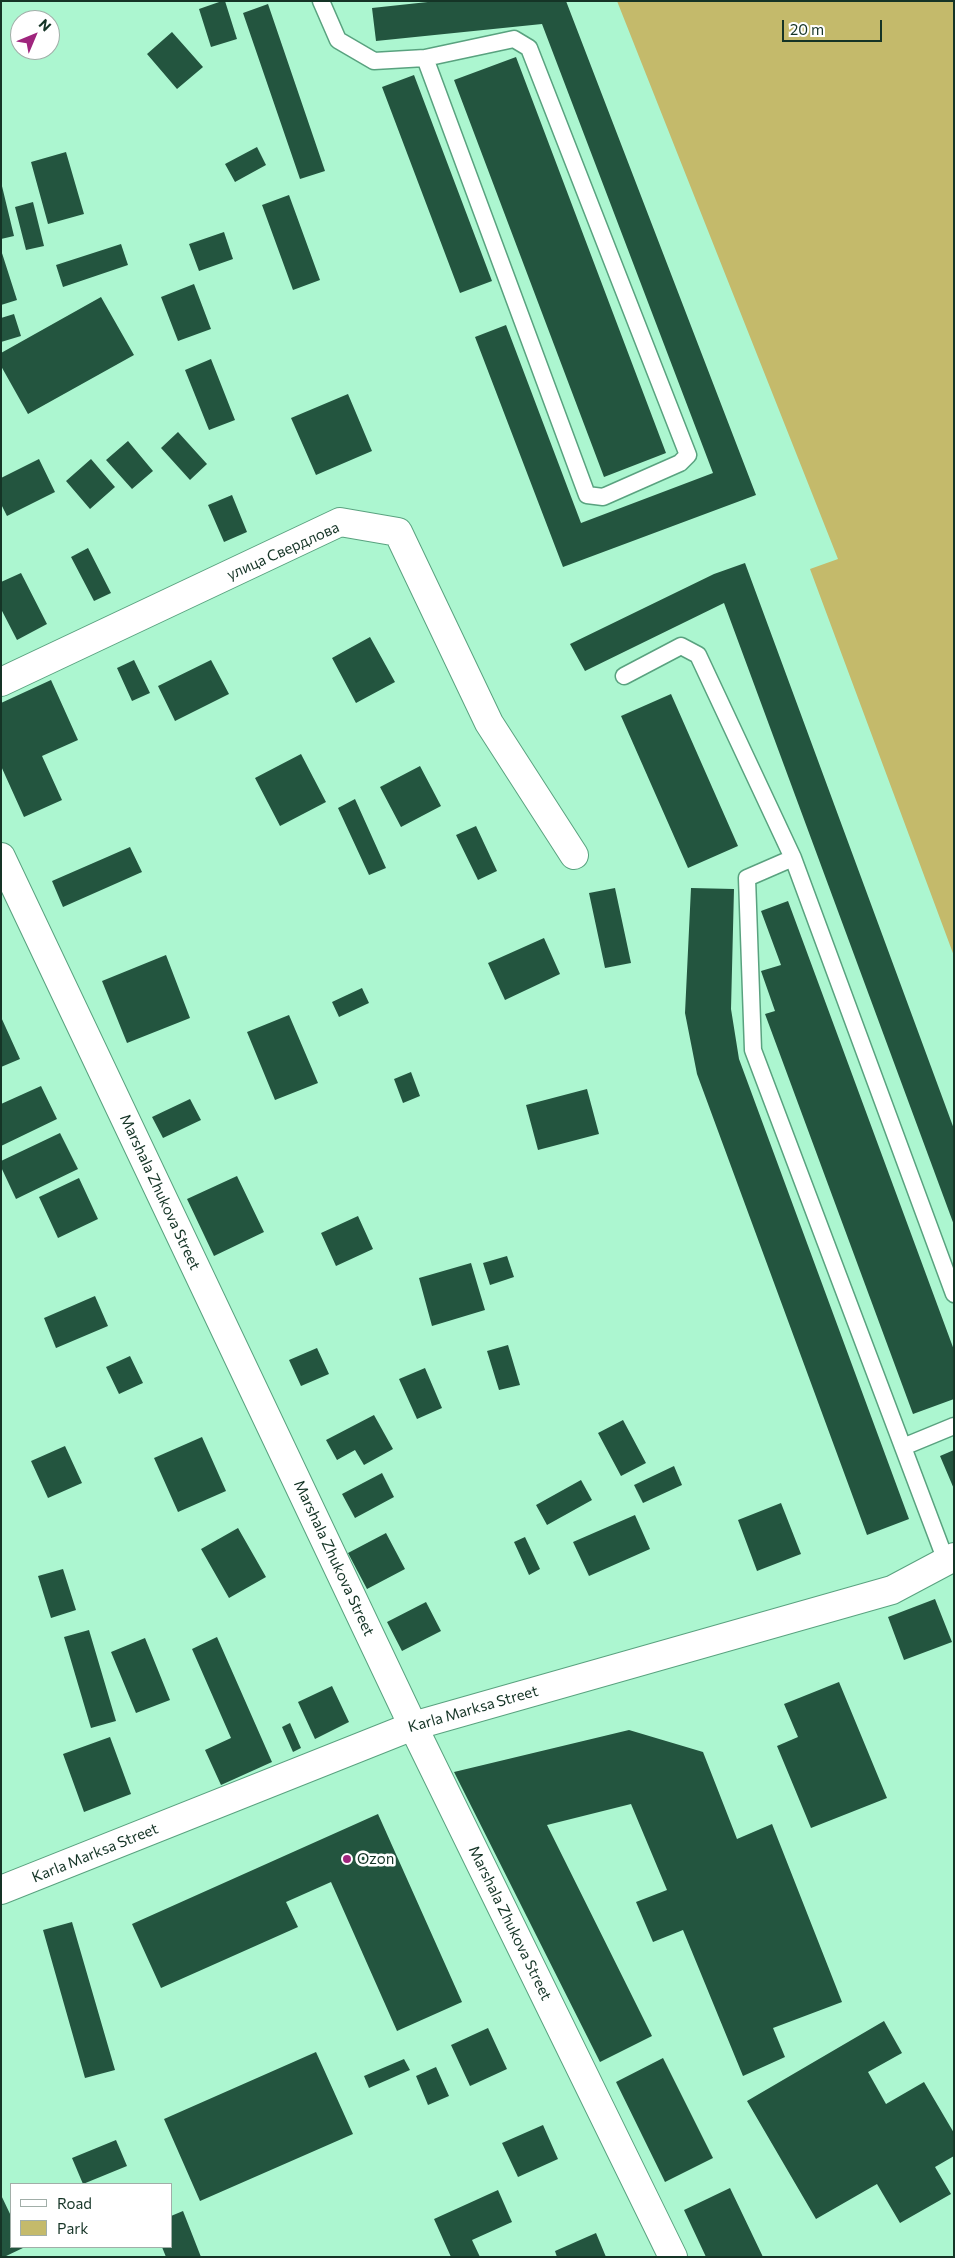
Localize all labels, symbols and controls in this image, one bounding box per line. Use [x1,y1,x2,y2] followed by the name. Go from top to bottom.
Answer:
[10,10,60,60] north arrow
[785,10,885,42] scale bar
[36,15,55,34] text: N
[790,20,824,38] text: 20 m
[224,518,342,584] street label: улица Свердлова
[116,1111,204,1273] street label: Marshala Zhukova Street
[290,1477,378,1639] street label: Marshala Zhukova Street
[406,1682,540,1736] street label: Karla Marksa Street
[29,1819,161,1887] street label: Karla Marksa Street
[465,1843,555,2003] street label: Marshala Zhukova Street
[357,1850,394,1868] place label: Ozon
[341,1853,353,1865] marker: Ozon
[10,2183,172,2248] legend
[57,2194,92,2212] text: Road
[57,2219,88,2237] text: Park

